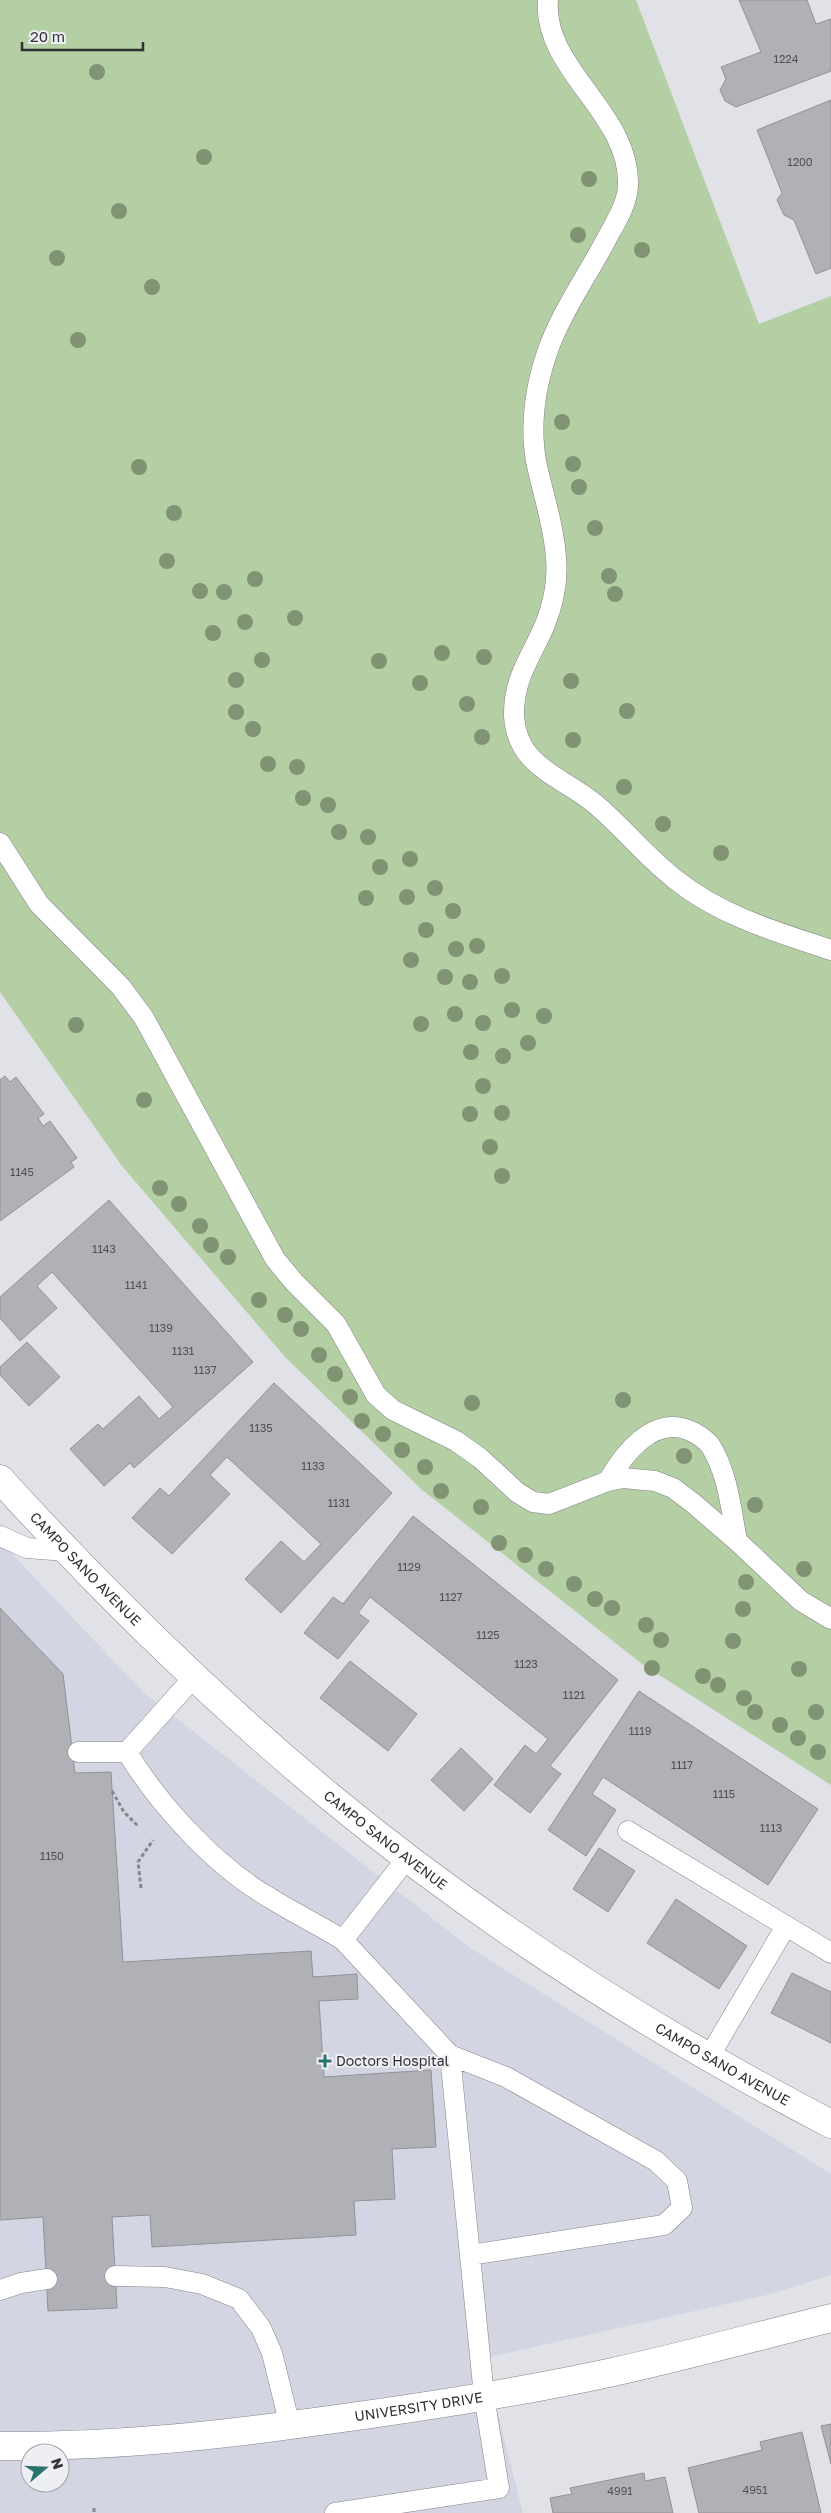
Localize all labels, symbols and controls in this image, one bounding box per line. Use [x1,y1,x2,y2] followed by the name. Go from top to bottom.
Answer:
[22,20,144,52] scale bar
[30,27,65,45] text: 20 m
[774,52,799,65] house number: 1224
[787,155,813,168] house number: 1200
[10,1165,34,1178] house number: 1145
[92,1242,116,1255] house number: 1143
[125,1278,147,1291] house number: 1141
[149,1321,173,1334] house number: 1139
[172,1344,194,1357] house number: 1131
[194,1363,217,1376] house number: 1137
[249,1421,273,1434] house number: 1135
[301,1459,325,1472] house number: 1133
[328,1496,350,1509] house number: 1131
[27,1508,145,1629] street label: CAMPO SANO AVENUE
[397,1560,421,1573] house number: 1129
[440,1590,463,1603] house number: 1127
[476,1628,500,1641] house number: 1125
[514,1657,538,1670] house number: 1123
[563,1688,585,1701] house number: 1121
[629,1724,651,1737] house number: 1119
[671,1758,693,1771] house number: 1117
[321,1786,451,1893] street label: CAMPO SANO AVENUE
[713,1787,735,1800] house number: 1115
[760,1821,782,1834] house number: 1113
[40,1849,64,1862] house number: 1150
[652,2019,793,2109] street label: CAMPO SANO AVENUE
[336,2052,449,2069] place label: Doctors Hospital
[318,2054,332,2068] marker: Doctors Hospital
[353,2388,484,2424] street label: UNIVERSITY DRIVE
[20,2443,70,2493] north arrow
[48,2456,68,2471] text: N
[742,2483,768,2496] house number: 4951
[607,2484,633,2497] house number: 4991

